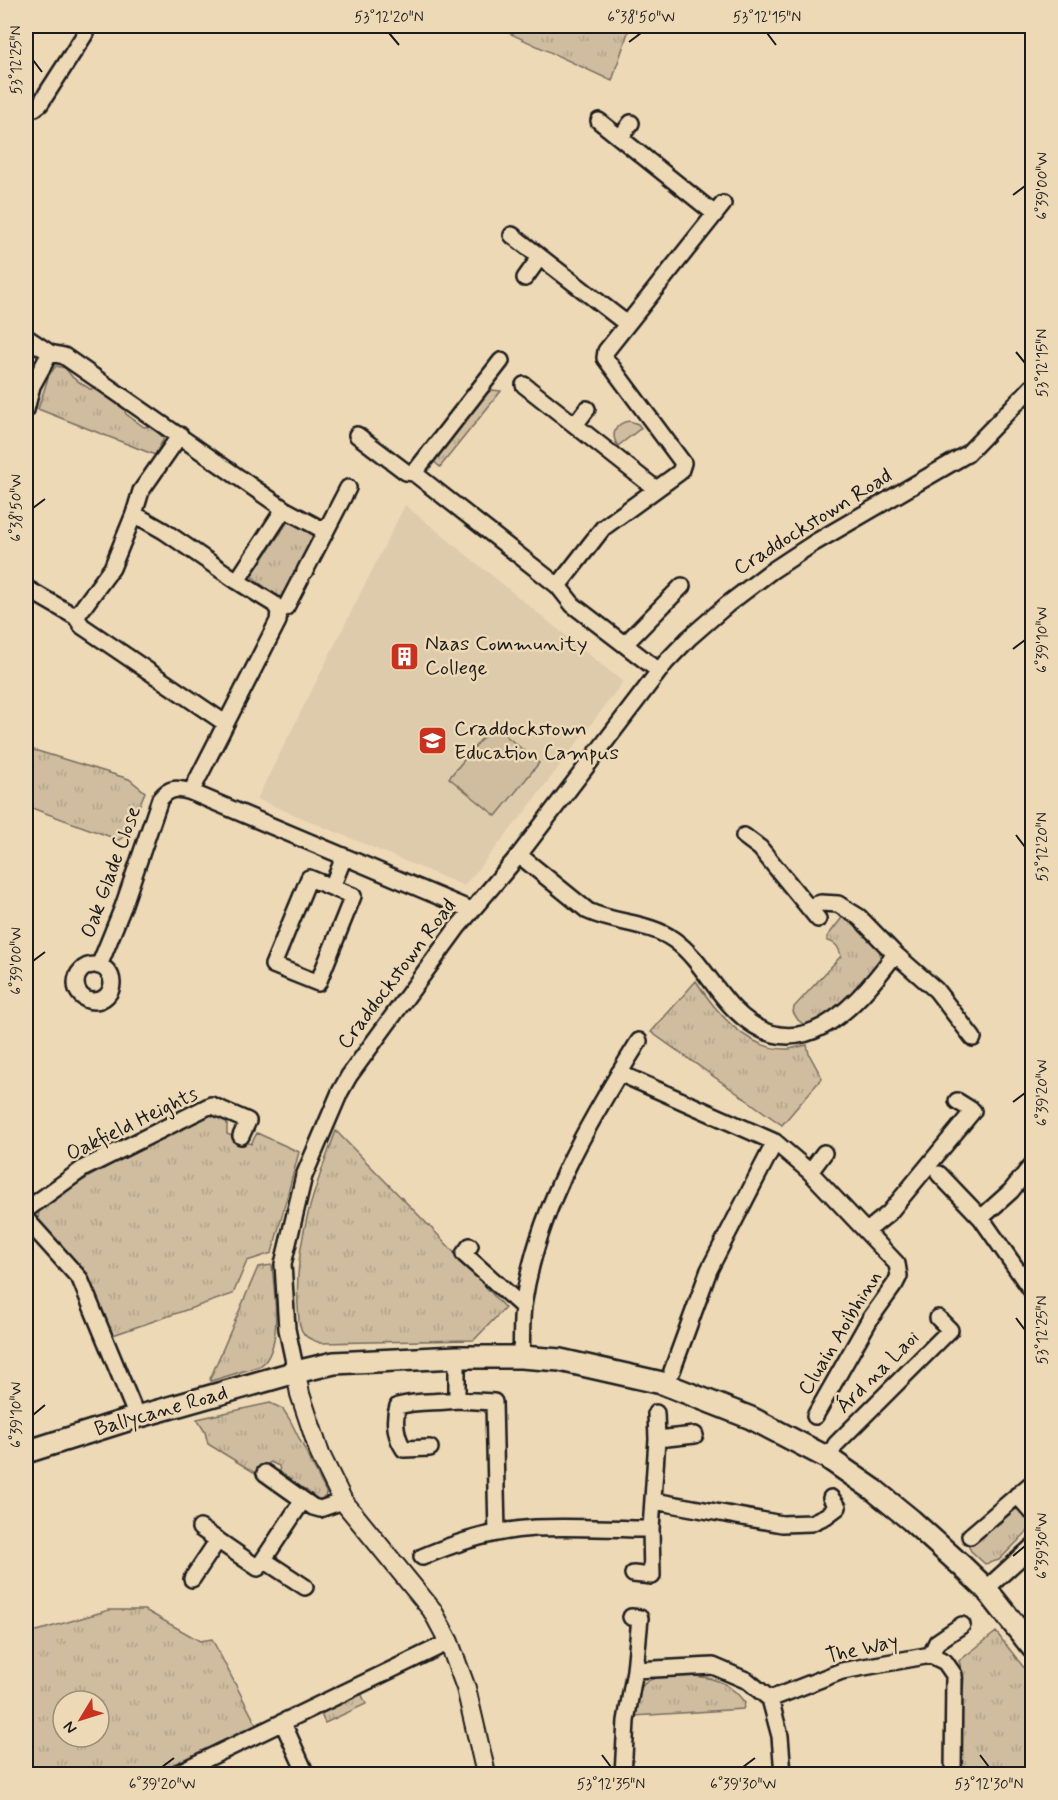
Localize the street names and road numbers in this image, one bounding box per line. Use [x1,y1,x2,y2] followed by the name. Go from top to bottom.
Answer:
[729,462,897,582] street label: Craddockstown Road
[74,802,148,942] street label: Oak Glade Close
[331,893,463,1055] street label: Craddockstown Road
[61,1080,203,1168] street label: Oakfield Heights
[792,1265,888,1401] street label: Cluain Aoibhinn
[830,1324,926,1420] street label: Árd na Laoi
[91,1379,231,1443] street label: Ballycane Road
[823,1627,901,1671] street label: The Way

